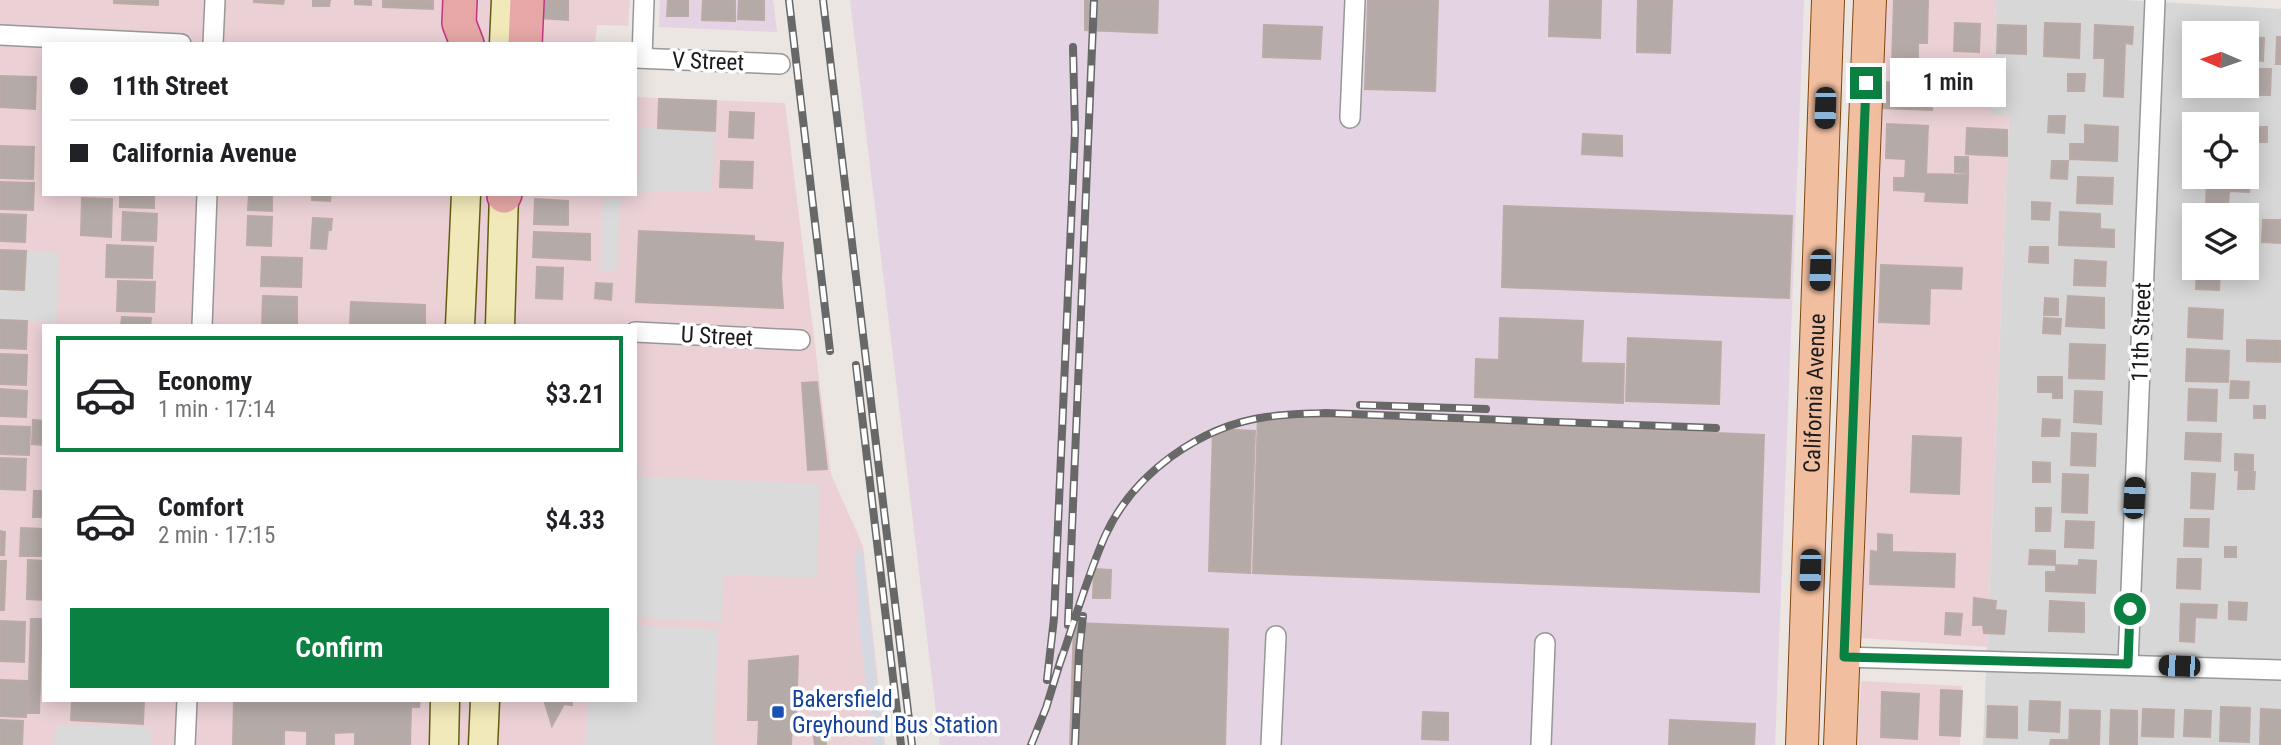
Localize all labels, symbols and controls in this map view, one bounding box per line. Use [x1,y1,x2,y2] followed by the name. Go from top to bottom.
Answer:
[2182,21,2259,98] north arrow
[2182,21,2259,280] map controls
[671,47,744,76] street label: V Street
[1890,58,2006,108] callout: 1 min
[1850,67,1882,99] route end
[1923,69,1973,96] text: 1 min
[112,71,228,101] text: 11th Street
[1814,87,1837,129] car
[2182,112,2259,189] button: locate
[112,138,297,168] text: California Avenue
[2182,203,2259,280] button: layers
[1809,249,1832,291] car
[2126,282,2157,382] street label: 11th Street
[1799,313,1831,473] street label: California Avenue
[680,321,754,352] street label: U Street
[74,363,137,426] icon: car
[158,366,252,396] text: Economy
[545,379,605,409] text: $3.21
[158,396,275,423] text: 1 min · 17:14
[2123,476,2146,520] car
[74,489,137,552] icon: car
[158,492,244,522] text: Comfort
[545,505,605,535] text: $4.33
[158,522,275,549] text: 2 min · 17:15
[1799,549,1822,591] car
[2114,593,2146,625] route start
[70,608,609,688] button: Confirm
[2158,655,2201,677] car
[792,686,998,739] place label: Bakersfield Greyhound Bus Station
[770,704,786,720] marker: Bakersfield Greyhound Bus Station

